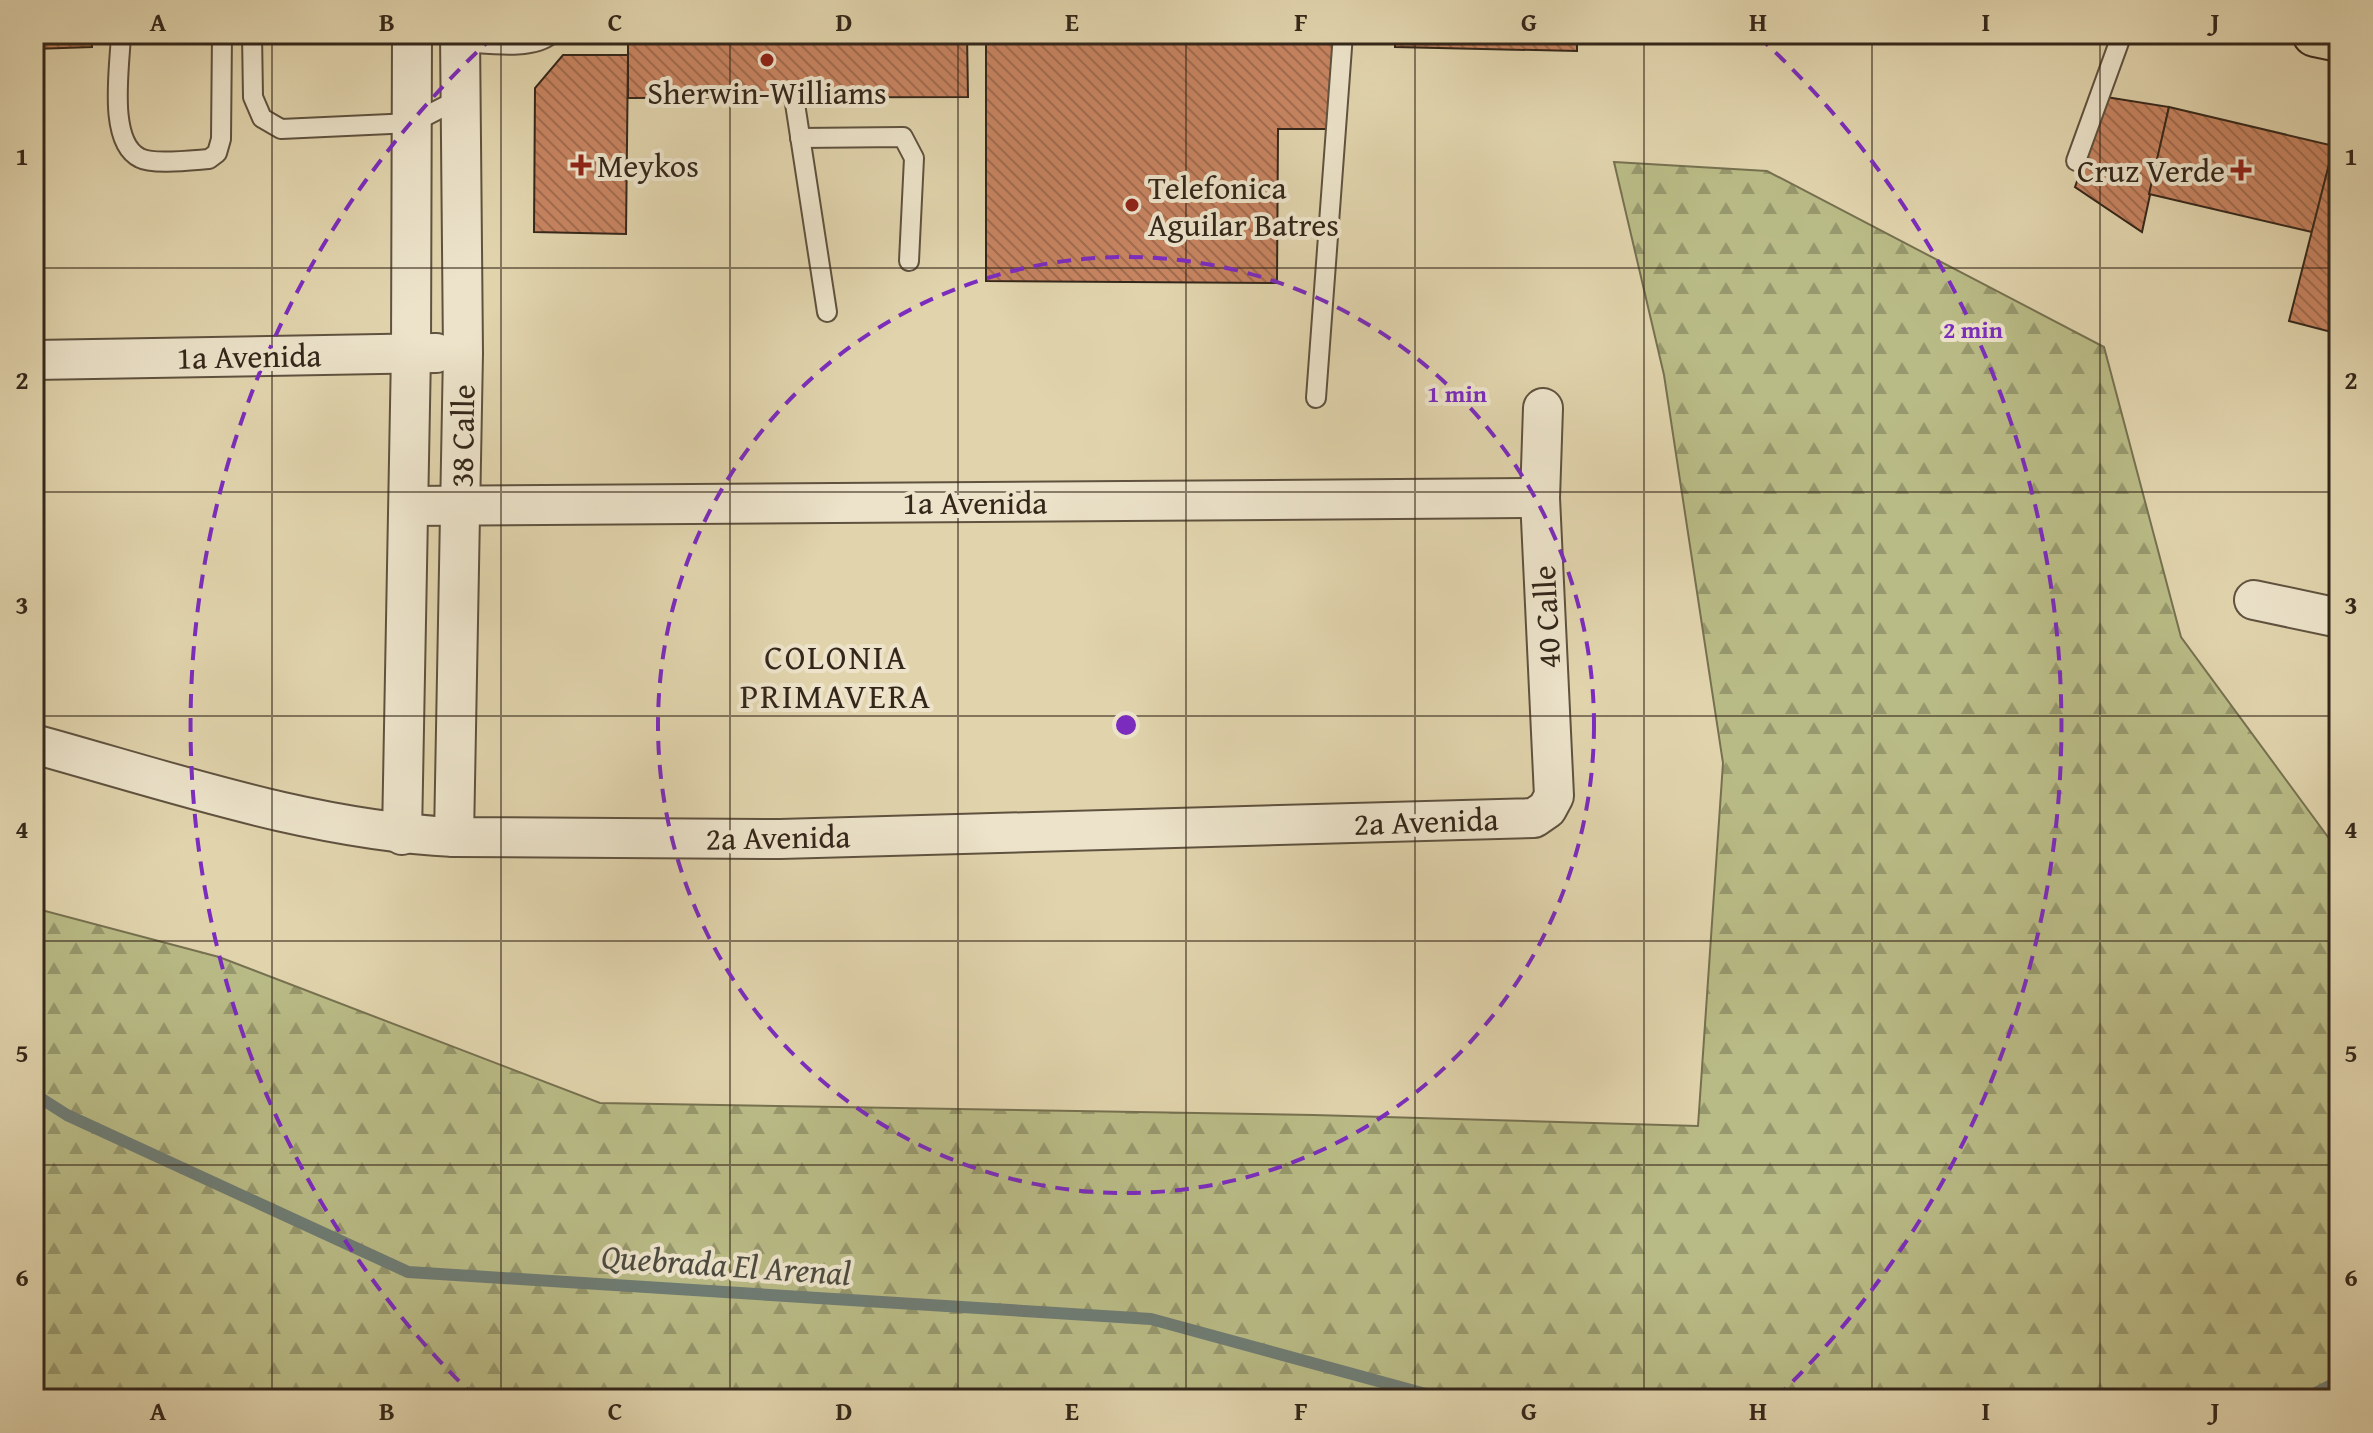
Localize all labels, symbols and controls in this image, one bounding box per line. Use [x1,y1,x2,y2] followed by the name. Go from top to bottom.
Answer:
[150,2,167,41] text: A
[379,2,395,41] text: B
[608,2,622,41] text: C
[836,2,852,41] text: D
[1065,2,1079,41] text: E
[1294,2,1308,41] text: F
[1521,2,1537,41] text: G
[1749,2,1767,41] text: H
[1982,2,1990,41] text: I
[2207,2,2220,41] text: J
[758,51,776,69] marker: Sherwin-Williams
[647,69,887,116] place label: Sherwin-Williams
[15,136,29,175] text: 1
[2344,136,2358,175] text: 1
[597,142,699,189] place label: Meykos
[2077,147,2225,194] place label: Cruz Verde
[572,156,590,174] marker: Meykos
[2232,161,2250,179] marker: Cruz Verde
[1148,164,1339,248] place label: Telefonica Aguilar Batres
[1123,196,1141,214] marker: Telefonica Aguilar Batres
[1943,312,2003,347] text: 2 min
[176,331,322,381] street label: 1a Avenida
[15,360,29,399] text: 2
[2344,360,2358,399] text: 2
[1427,376,1487,411] text: 1 min
[438,384,486,488] street label: 38 Calle
[903,479,1047,526] street label: 1a Avenida
[1520,564,1572,670] street label: 40 Calle
[15,585,29,624] text: 3
[2344,585,2358,624] text: 3
[740,632,932,720] district label: COLONIA PRIMAVERA
[1112,711,1140,739] centre of rings
[1353,795,1499,847] street label: 2a Avenida
[15,809,29,848] text: 4
[2344,809,2358,848] text: 4
[705,812,851,862] street label: 2a Avenida
[15,1033,29,1072] text: 5
[2344,1033,2358,1072] text: 5
[600,1231,852,1297] water label: Quebrada El Arenal
[15,1257,29,1296] text: 6
[2344,1257,2358,1296] text: 6
[150,1391,167,1430] text: A
[379,1391,395,1430] text: B
[608,1391,622,1430] text: C
[836,1391,852,1430] text: D
[1065,1391,1079,1430] text: E
[1294,1391,1308,1430] text: F
[1521,1391,1537,1430] text: G
[1749,1391,1767,1430] text: H
[1982,1391,1990,1430] text: I
[2207,1391,2220,1430] text: J

